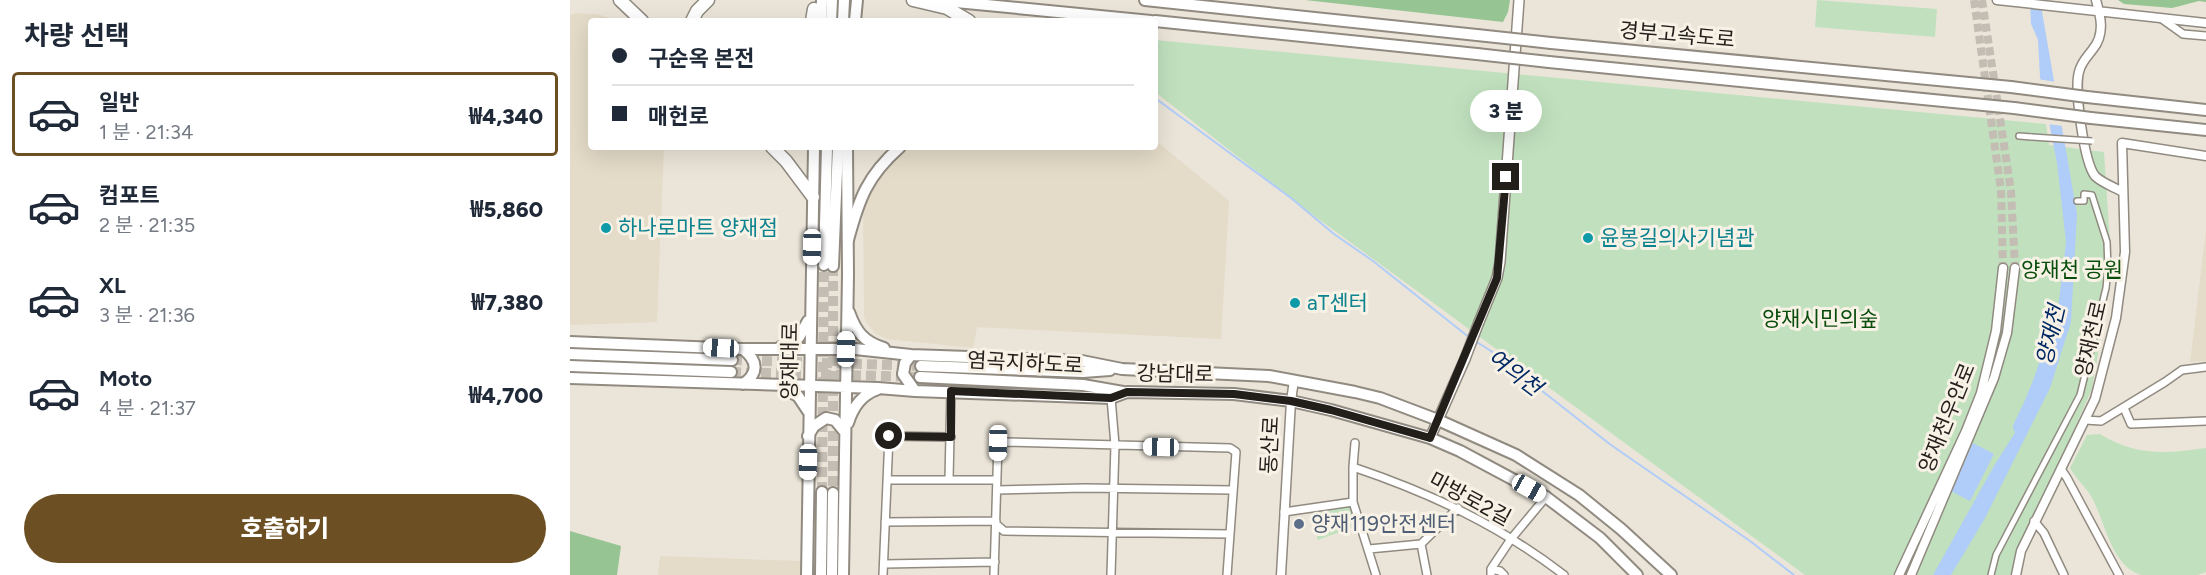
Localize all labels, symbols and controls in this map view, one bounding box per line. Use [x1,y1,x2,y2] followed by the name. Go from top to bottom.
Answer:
[1618,17,1736,52] street label: 경부고속도로
[24,19,130,52] text: 차량 선택
[648,45,754,72] text: 구순옥 본전
[27,87,81,141] icon: car
[99,89,139,116] text: 일반
[1470,90,1542,132] callout: 3 분
[1489,99,1523,123] text: 3 분
[469,103,543,130] text: ₩4,340
[648,103,709,130] text: 매헌로
[99,120,193,144] text: 1 분 · 21:34
[1492,163,1519,190] route end
[27,180,81,234] icon: car
[99,182,160,209] text: 컴포트
[470,196,543,223] text: ₩5,860
[99,213,195,237] text: 2 분 · 21:35
[618,215,778,240] place label: 하나로마트 양재점
[599,221,613,235] marker: 하나로마트 양재점
[1600,225,1755,250] place label: 윤봉길의사기념관
[803,229,821,265] car
[1581,231,1595,245] marker: 윤봉길의사기념관
[2021,257,2123,282] park label: 양재천 공원
[99,272,126,299] text: XL
[27,273,81,327] icon: car
[471,289,543,316] text: ₩7,380
[1307,290,1368,315] place label: aT센터
[1288,296,1302,310] marker: aT센터
[2070,298,2111,379] street label: 양재천로
[2031,300,2071,368] water label: 양재천
[99,303,195,327] text: 3 분 · 21:36
[1762,306,1878,331] park label: 양재시민의숲
[776,322,803,400] street label: 양재대로
[837,331,855,367] car
[703,338,739,358] car
[1482,343,1549,403] water label: 여의천
[966,347,1084,378] street label: 염곡지하도로
[1913,359,1980,476] street label: 양재천우안로
[1136,360,1214,387] street label: 강남대로
[99,365,152,392] text: Moto
[27,366,81,420] icon: car
[469,382,543,409] text: ₩4,700
[99,396,196,420] text: 4 분 · 21:37
[1256,415,1284,475] street label: 동산로
[875,422,902,449] route start
[989,425,1007,461] car
[1143,438,1179,456] car
[799,444,817,480] car
[1425,467,1515,530] street label: 마방로2길
[1509,471,1549,505] car
[24,494,546,563] button: 호출하기
[1311,511,1456,536] place label: 양재119안전센터
[1292,517,1306,531] marker: 양재119안전센터

